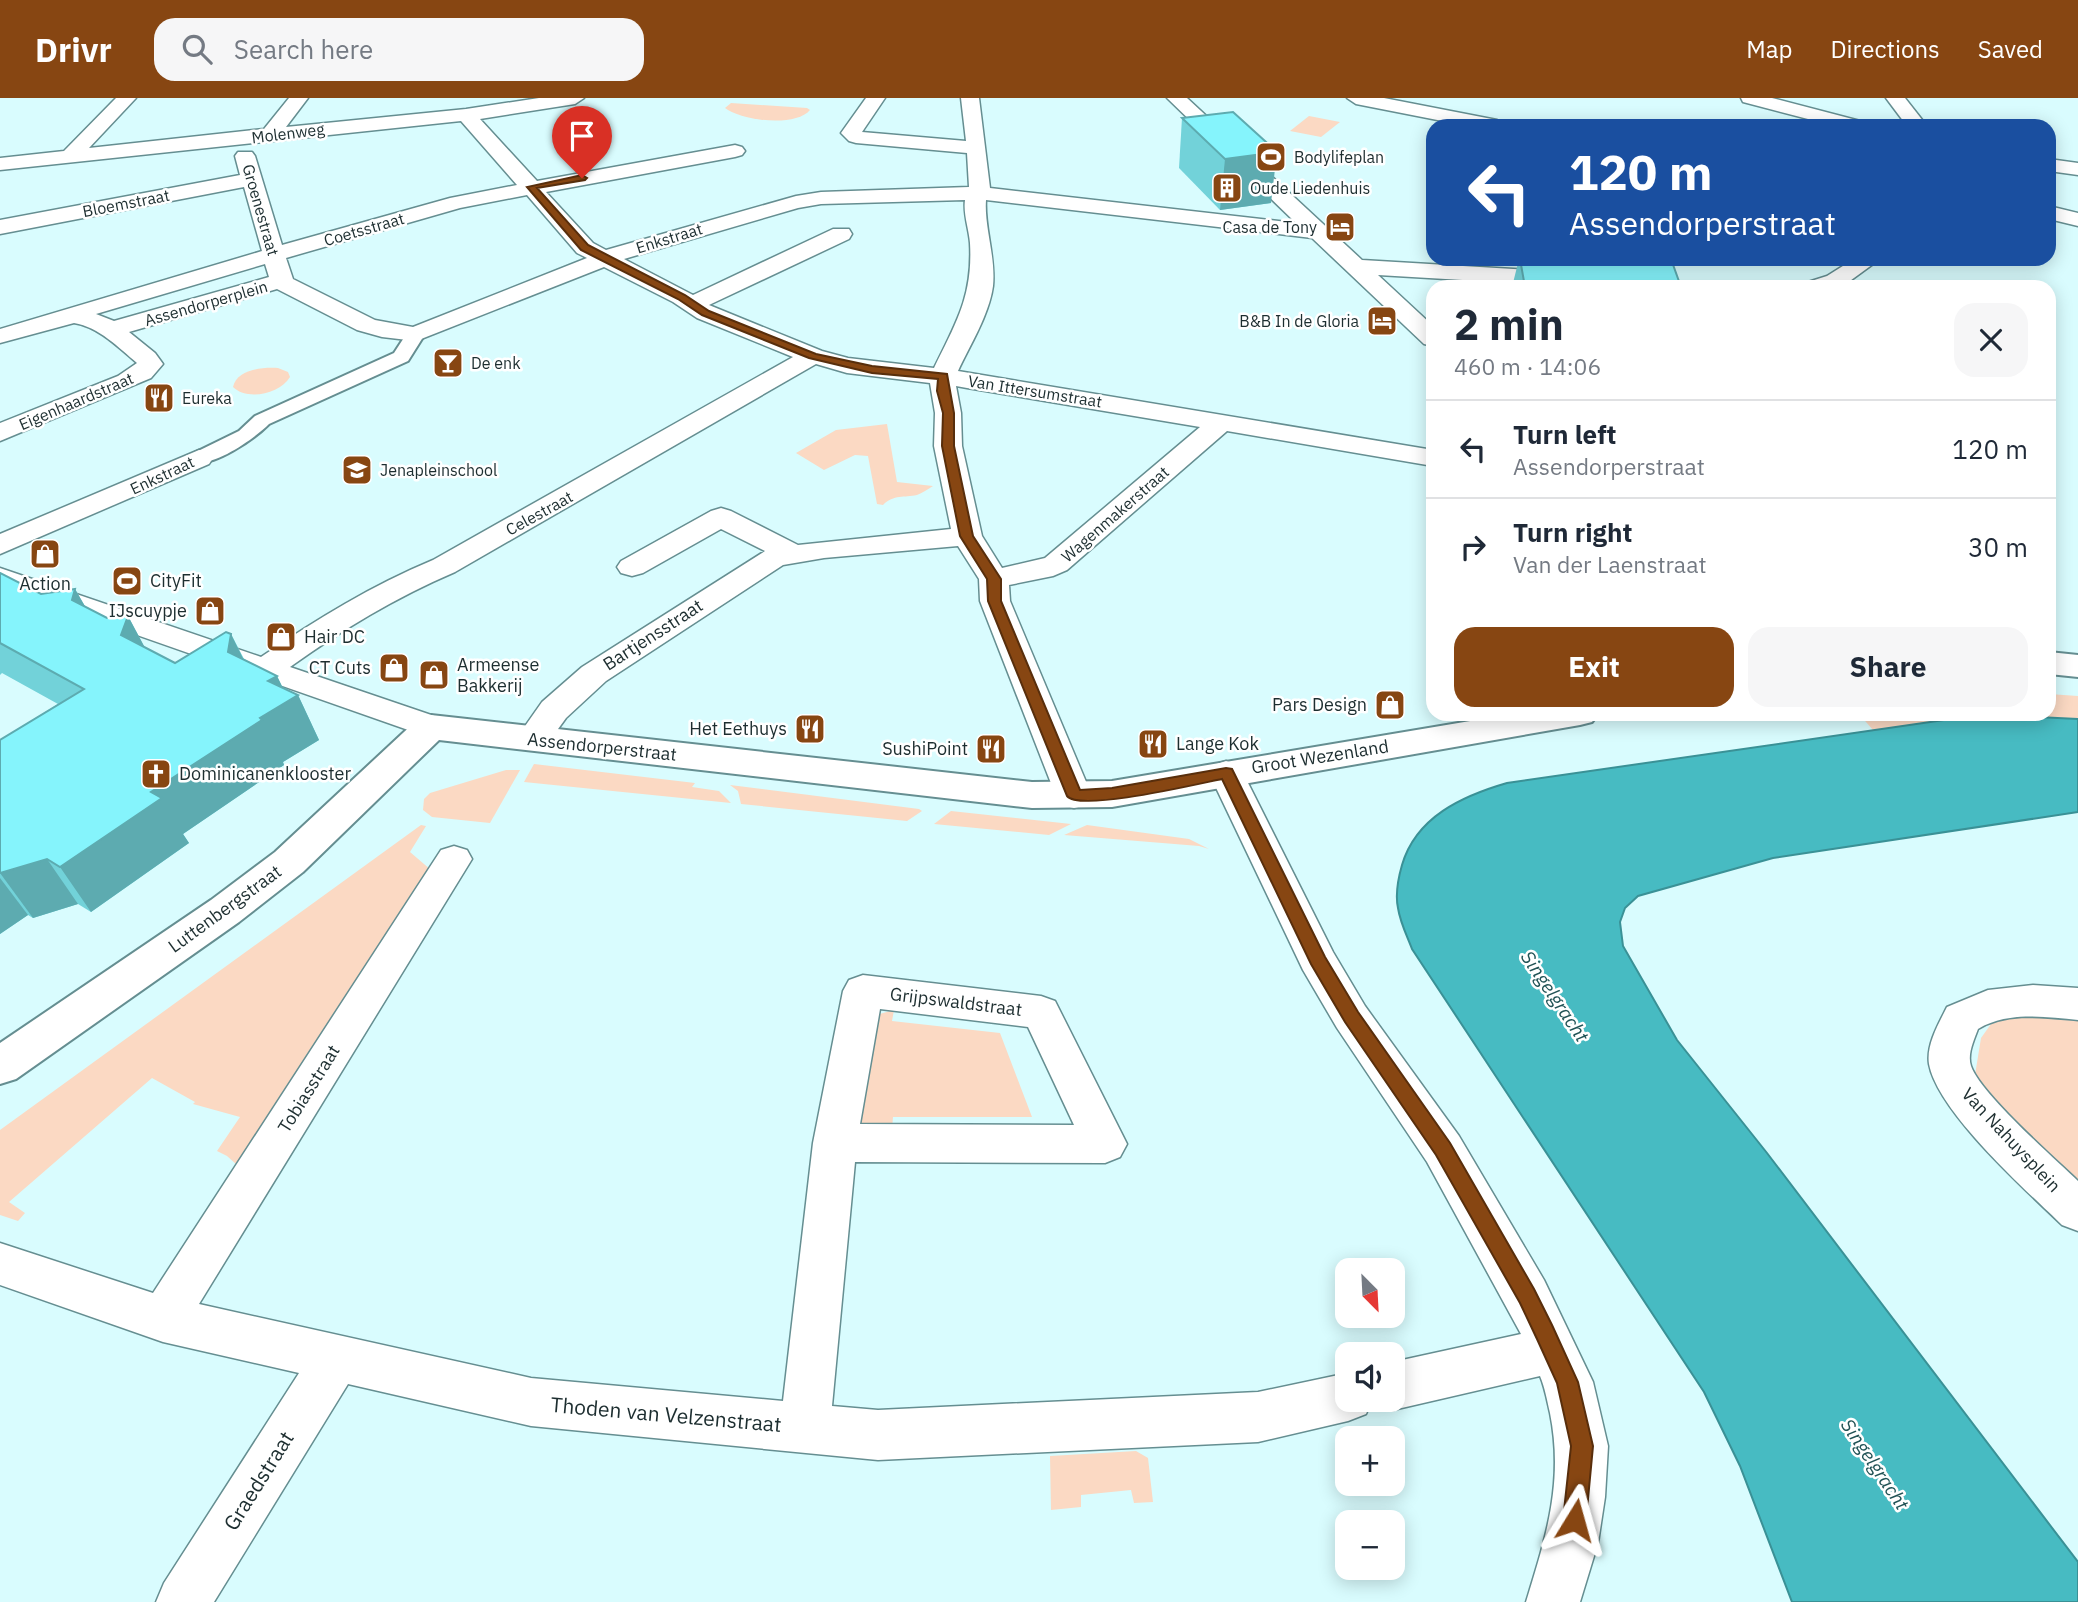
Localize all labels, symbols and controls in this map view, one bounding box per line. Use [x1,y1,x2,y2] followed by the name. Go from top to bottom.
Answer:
[154,18,644,81] search box
[35,28,112,71] text: Drivr
[178,30,216,68] icon: search
[234,32,373,66] text: Search here
[1746,33,1792,65] text: Map
[1830,33,1940,65] text: Directions
[1978,33,2043,65] text: Saved
[552,106,612,178] pin
[563,117,601,155] icon: arrive
[250,119,326,147] street label: Molenweg
[1254,140,1288,174] sports icon: Bodylifeplan
[1569,140,1713,203] text: 120 m
[1294,147,1384,167] place label: Bodylifeplan
[1454,147,1545,238] icon: left
[238,162,284,258] street label: Groenestraat
[1210,171,1244,205] building icon: Oude Liedenhuis
[1250,178,1370,198] place label: Oude Liedenhuis
[81,185,171,221] street label: Bloemstraat
[1569,202,1836,244] text: Assendorperstraat
[321,208,407,250] street label: Coetsstraat
[1323,210,1357,244] hotel icon: Casa de Tony
[1223,217,1317,237] place label: Casa de Tony
[633,218,705,258] street label: Enkstraat
[142,276,270,330] street label: Assendorperplein
[1454,297,1564,352] text: 2 min
[1954,303,2028,377] button: close
[1365,304,1399,338] hotel icon: B&B In de Gloria
[1239,311,1359,331] place label: B&B In de Gloria
[431,346,465,380] bar icon: De enk
[1454,351,1601,381] text: 460 m · 14:06
[471,353,521,373] place label: De enk
[16,368,136,434] street label: Eigenhaardstraat
[967,371,1103,411] street label: Van Ittersumstraat
[142,381,176,415] restaurant icon: Eureka
[182,388,232,408] place label: Eureka
[1513,417,1616,451] text: Turn left
[1454,430,1492,468] icon: left
[1952,432,2028,466] text: 120 m
[127,451,197,499] street label: Enkstraat
[1513,451,1705,481] text: Assendorperstraat
[340,453,374,487] school or university icon: Jenapleinschool
[380,460,497,480] place label: Jenapleinschool
[1057,462,1173,566] street label: Wagenmakerstraat
[502,486,576,540] street label: Celestraat
[1513,515,1632,549] text: Turn right
[1454,528,1492,566] icon: right
[1968,530,2028,564] text: 30 m
[28,537,62,571] shop icon: Action
[1513,549,1707,579] text: Van der Laenstraat
[110,564,144,598] sports icon: CityFit
[150,569,202,592] place label: CityFit
[19,572,71,595] place label: Action
[193,594,227,628] shop icon: IJscuypje
[598,594,707,675] street label: Bartjensstraat
[109,599,187,622] place label: IJscuypje
[264,620,298,654] shop icon: Hair DC
[304,625,365,648] place label: Hair DC
[1454,627,1734,707] button: Exit
[1748,627,2028,707] button: Share
[377,651,411,685] shop icon: CT Cuts
[457,653,540,697] place label: Armeense Bakkerij
[309,656,371,679] place label: CT Cuts
[417,658,451,692] shop icon: Armeense Bakkerij
[1373,688,1407,722] shop icon: Pars Design
[1272,693,1367,716] place label: Pars Design
[793,712,827,746] restaurant icon: Het Eethuys
[689,717,787,740] place label: Het Eethuys
[526,727,678,766] street label: Assendorperstraat
[1136,727,1170,761] restaurant icon: Lange Kok
[974,732,1008,766] restaurant icon: SushiPoint
[1176,732,1259,755] place label: Lange Kok
[1250,734,1390,779] street label: Groot Wezenland
[882,737,968,760] place label: SushiPoint
[139,757,173,791] church icon: Dominicanenklooster
[179,762,351,785] place label: Dominicanenklooster
[163,860,286,957] street label: Luttenbergstraat
[1516,946,1595,1047] water label: Singelgracht
[889,982,1023,1021] street label: Grijpswaldstraat
[272,1040,345,1137] street label: Tobiasstraat
[1957,1082,2066,1197] street label: Van Nahuysplein
[1335,1258,1405,1328] north arrow
[1335,1258,1405,1580] map controls
[1335,1342,1405,1412] button: sound
[549,1390,783,1438] street label: Thoden van Velzenstraat
[1836,1414,1915,1515] water label: Singelgracht
[217,1426,300,1535] street label: Graedstraat
[1335,1426,1405,1496] button: +
[1538,1483,1612,1557] position arrow
[1335,1510,1405,1580] button: −

